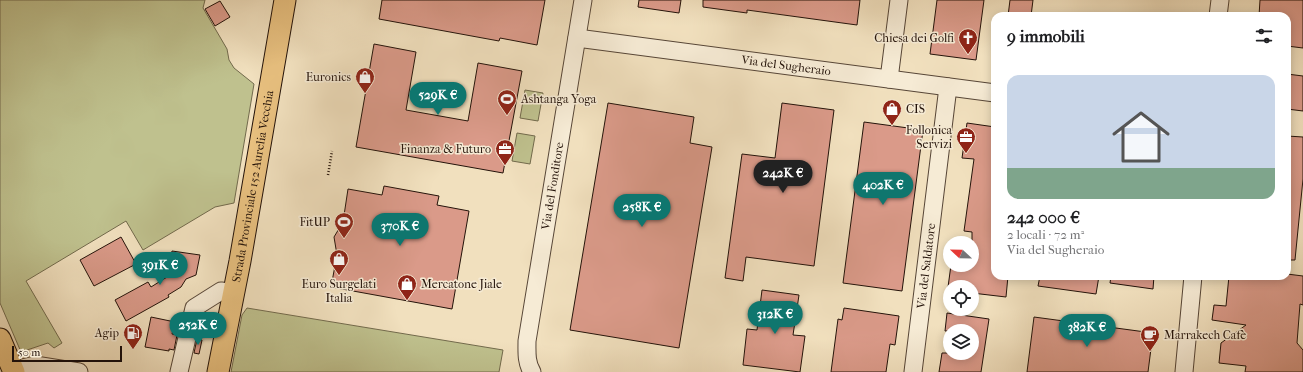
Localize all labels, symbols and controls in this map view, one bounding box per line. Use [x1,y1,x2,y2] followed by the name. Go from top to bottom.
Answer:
[1253,25,1275,47] icon: filters
[1007,26,1085,46] text: 9 immobili
[957,27,979,55] church icon: Chiesa dei Golfi
[874,31,954,45] place label: Chiesa dei Golfi
[740,53,832,78] street label: Via del Sugheraio
[354,66,376,94] shop icon: Euronics
[306,70,352,84] place label: Euronics
[405,82,471,116] pin: 529K €
[418,87,458,102] text: 529K €
[496,88,518,116] sports icon: Ashtanga Yoga
[229,89,276,283] street label: Strada Provinciale 152 Aurelia Vecchia
[520,92,597,106] place label: Ashtanga Yoga
[881,98,903,126] shop icon: CIS
[1105,101,1177,173] icon: home
[906,102,925,116] place label: CIS
[906,123,952,151] place label: Follonica Servizi
[955,126,977,154] office icon: Follonica Servizi
[494,138,516,166] office icon: Finanza & Futuro
[538,141,567,232] street label: Via del Fonditore
[400,142,491,156] place label: Finanza & Futuro
[750,160,816,194] pin: 242K €
[762,165,804,180] text: 242K €
[850,172,916,206] pin: 402K €
[862,177,904,192] text: 402K €
[609,194,675,228] pin: 258K €
[623,199,661,214] text: 258K €
[1007,207,1080,227] text: 242 000 €
[333,211,355,239] sports icon: FitUP
[367,213,433,247] pin: 370K €
[299,215,330,229] place label: FitUP
[381,218,419,233] text: 370K €
[914,222,938,310] street label: Via del Saldatore
[1007,227,1084,242] text: 2 locali · 72 m²
[943,236,979,272] north arrow
[943,236,979,360] map controls
[1007,242,1104,257] text: Via del Sugheraio
[328,248,350,276] shop icon: Euro Surgelati Italia
[127,252,193,286] pin: 391K €
[142,257,178,272] text: 391K €
[396,273,418,301] shop icon: Mercatone Jiale
[302,277,377,305] place label: Euro Surgelati Italia
[421,277,502,291] place label: Mercatone Jiale
[943,280,979,316] button: locate
[742,301,808,335] pin: 312K €
[757,306,793,321] text: 312K €
[165,312,231,346] pin: 252K €
[1054,314,1120,348] pin: 382K €
[179,317,217,332] text: 252K €
[1068,319,1106,334] text: 382K €
[122,322,144,350] fuel station icon: Agip
[943,324,979,360] button: layers
[1139,324,1161,352] cafe icon: Marrakech Cafè
[94,326,119,340] place label: Agip
[1164,328,1246,342] place label: Marrakech Cafè
[12,344,122,363] scale bar
[18,346,40,359] text: 50 m

